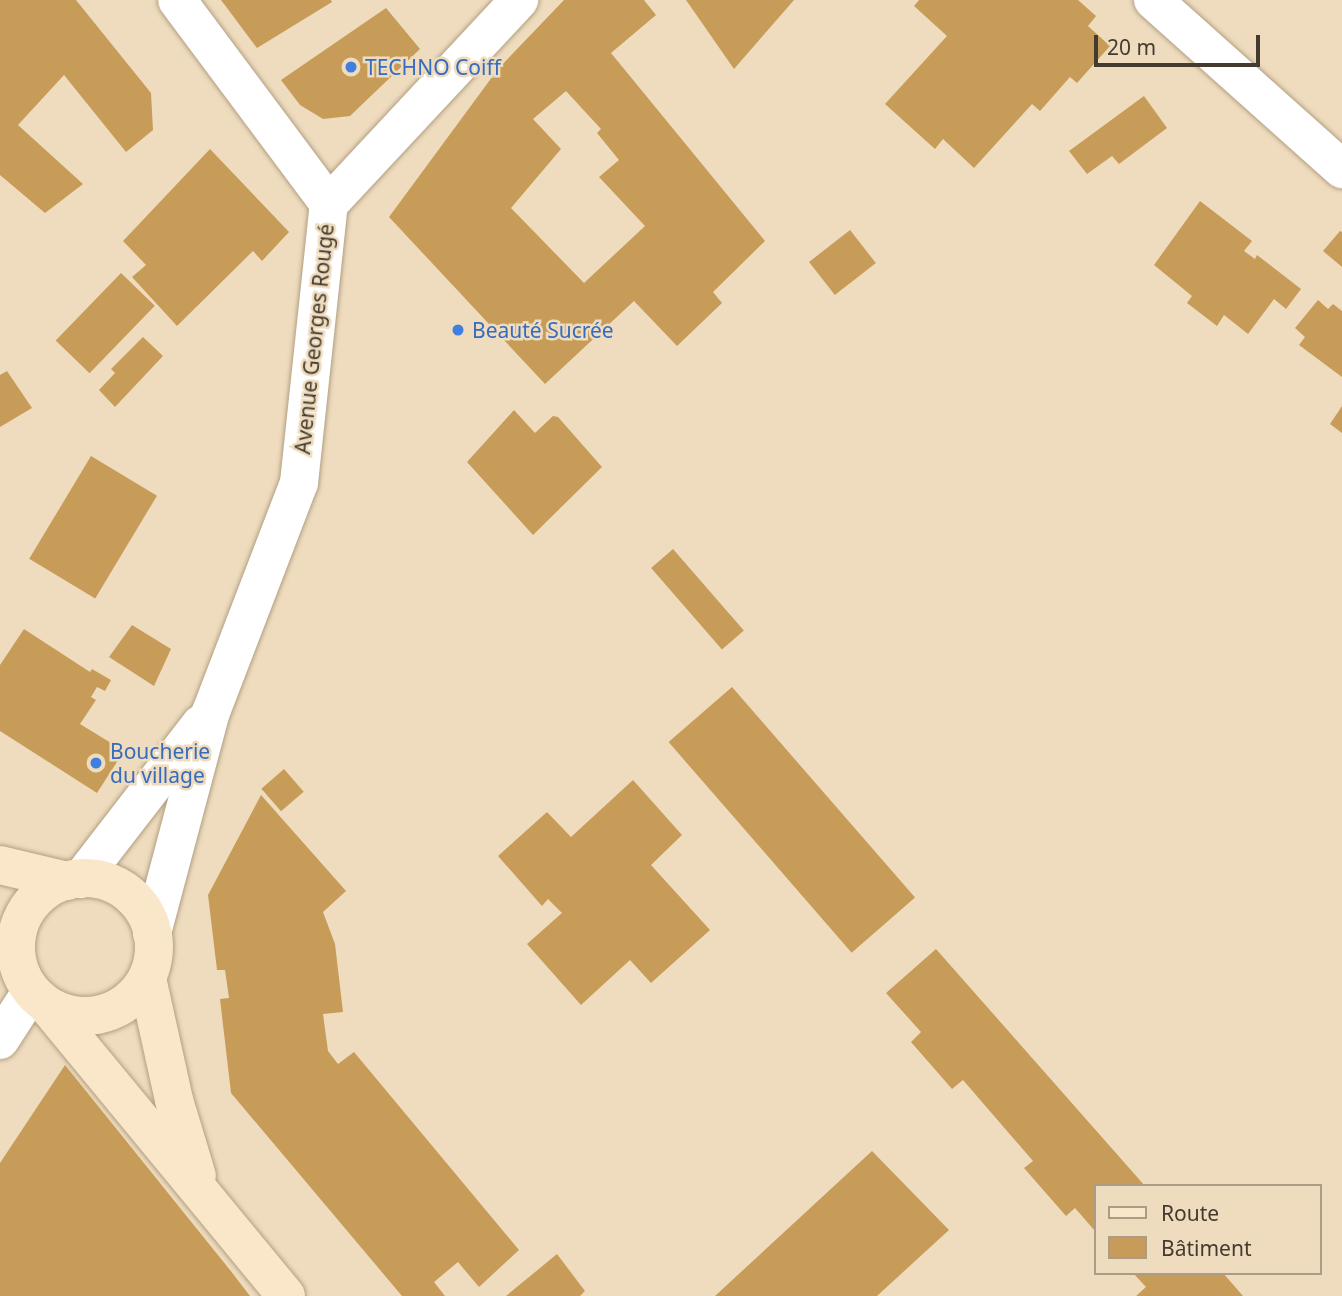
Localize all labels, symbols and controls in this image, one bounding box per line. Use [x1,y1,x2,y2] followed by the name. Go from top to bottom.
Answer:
[1097,21,1263,65] scale bar
[1107,33,1156,61] text: 20 m
[365,54,501,80] place label: TECHNO Coiff
[343,59,359,75] marker: TECHNO Coiff
[289,223,339,455] street label: Avenue Georges Rougé
[472,317,614,343] place label: Beauté Sucrée
[450,322,466,338] marker: Beauté Sucrée
[110,738,210,788] place label: Boucherie du village
[88,755,104,771] marker: Boucherie du village
[1094,1184,1321,1275] legend
[1161,1199,1219,1227] text: Route
[1161,1234,1251,1262] text: Bâtiment

